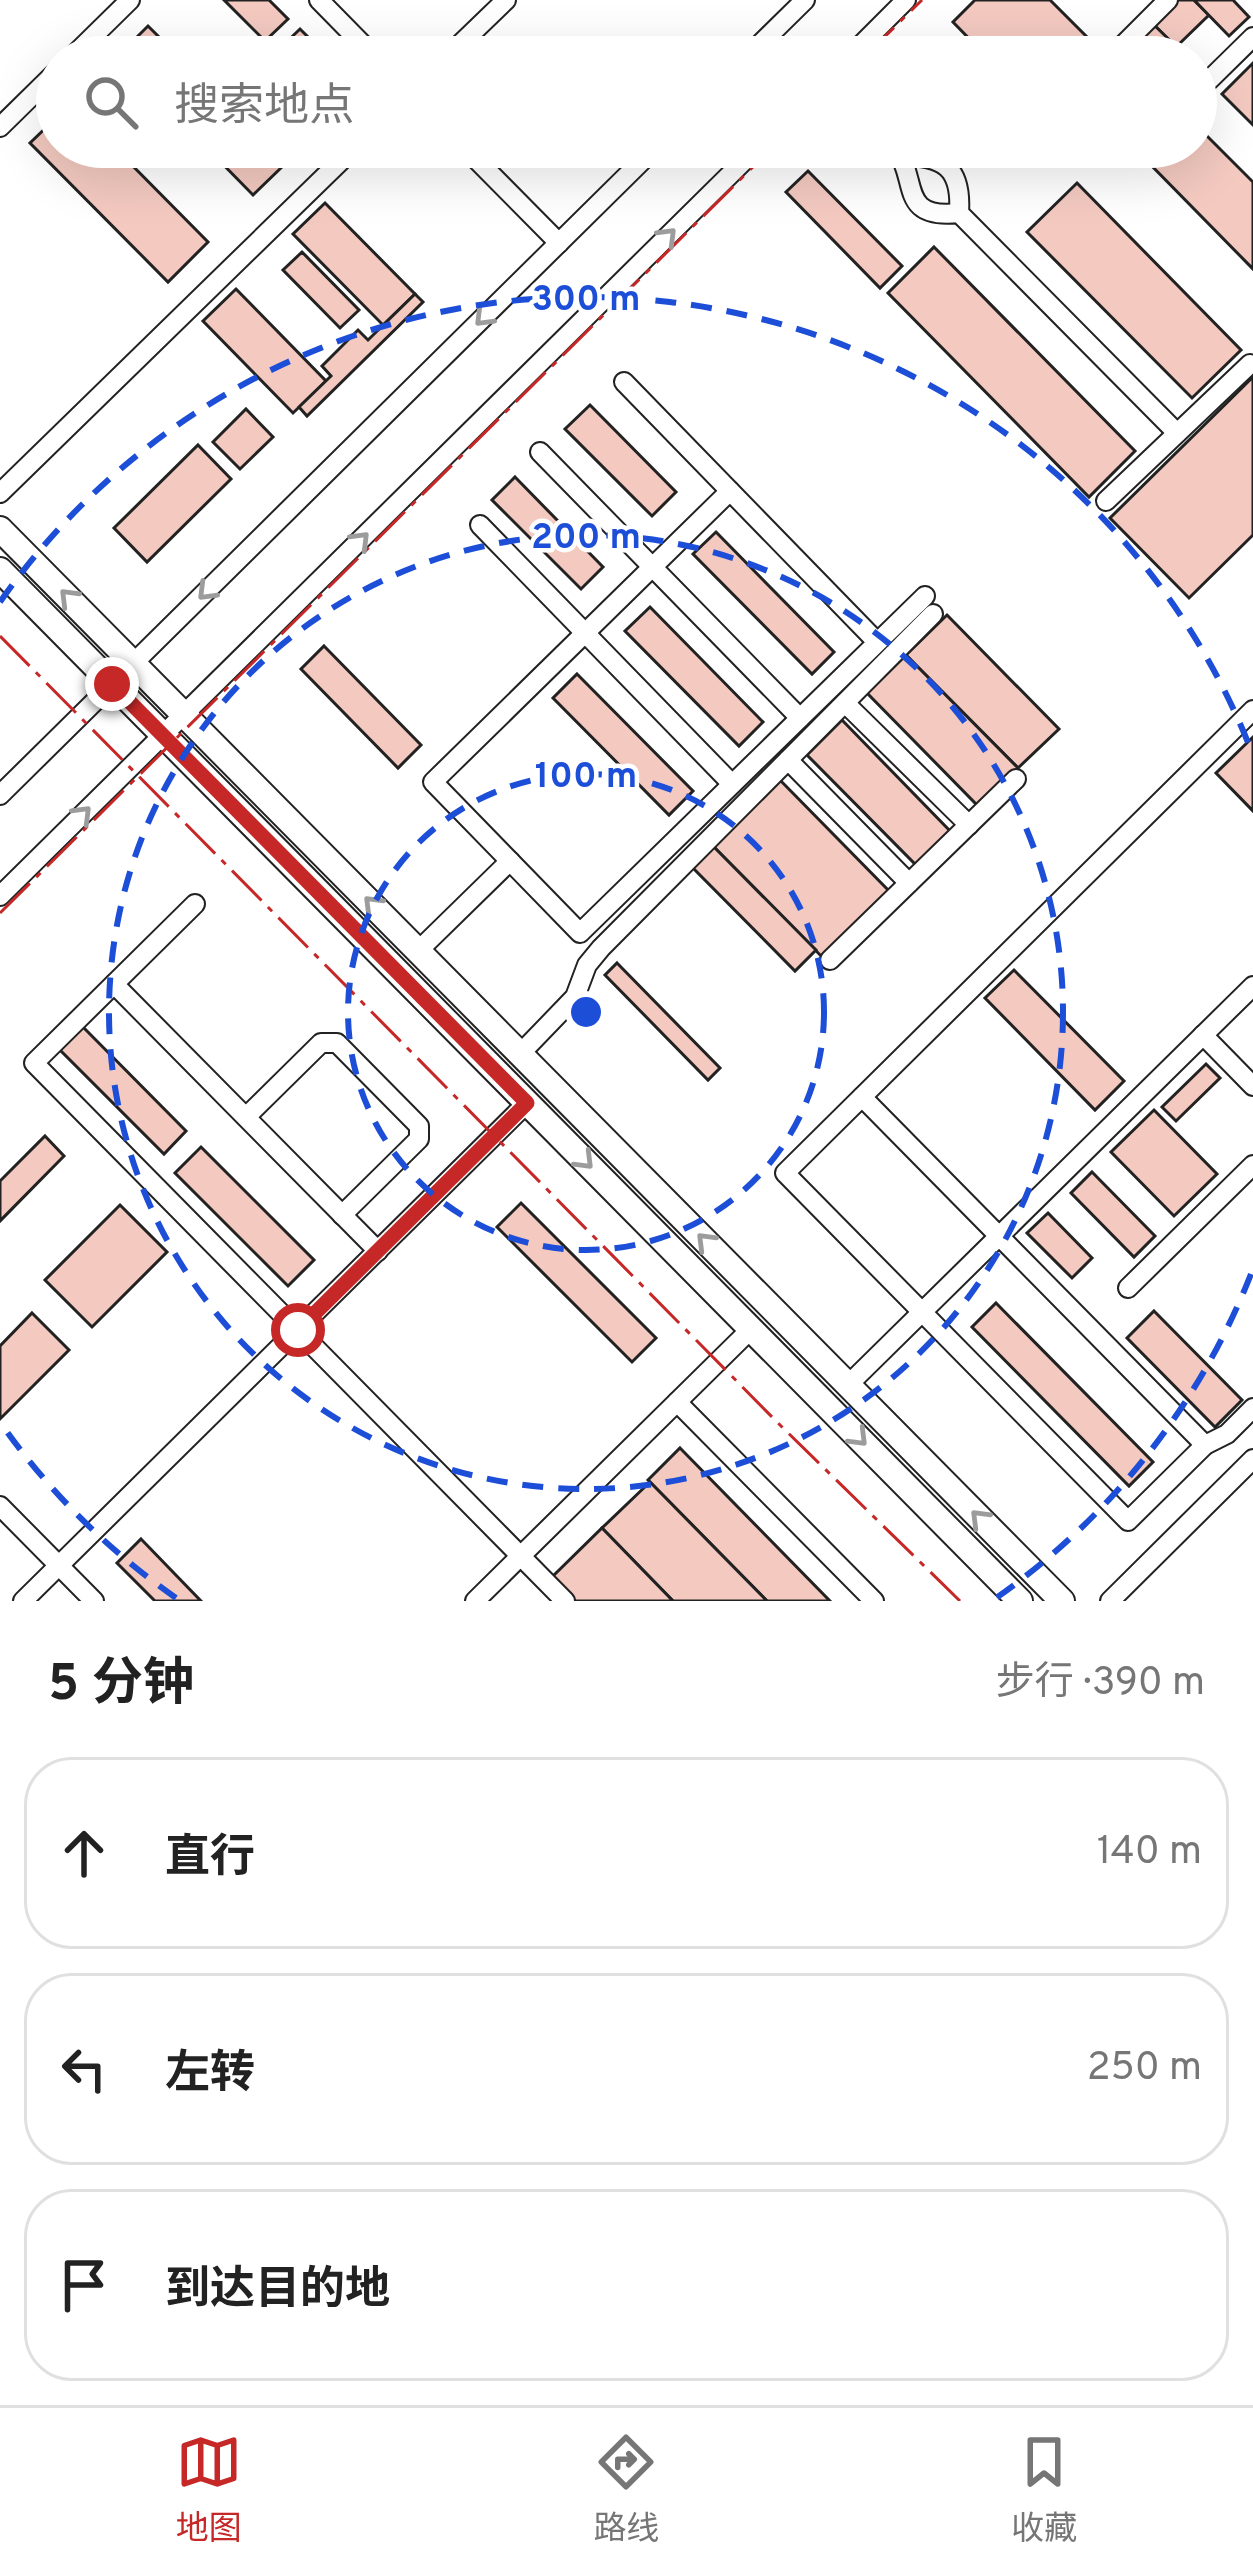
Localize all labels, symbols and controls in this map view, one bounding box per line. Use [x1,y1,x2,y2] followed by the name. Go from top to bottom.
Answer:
[36,36,1217,168] search box
[78,69,144,135] icon: search
[174,80,354,137] text: 搜索地点
[654,228,676,250] one-way arrow
[531,278,641,324] text: 300 m
[475,304,497,326] one-way arrow
[531,516,641,562] text: 200 m
[346,532,368,554] one-way arrow
[198,578,220,600] one-way arrow
[60,589,82,611] one-way arrow
[85,657,139,711] route end
[535,755,637,801] text: 100 m
[69,806,91,828] one-way arrow
[364,896,386,918] one-way arrow
[565,991,607,1033] centre of rings
[570,1147,592,1169] one-way arrow
[697,1233,719,1255] one-way arrow
[271,1303,325,1357] route start
[845,1424,867,1446] one-way arrow
[972,1510,994,1532] one-way arrow
[48,1654,194,1719] text: 5 分钟
[996,1660,1205,1709] text: 步行 · 390 m
[51,1820,117,1886] icon: ahead
[1097,1829,1202,1878] text: 140 m
[165,1831,255,1888] text: 直行
[51,2036,117,2102] icon: left
[1087,2045,1202,2094] text: 250 m
[165,2047,255,2104] text: 左转
[51,2252,117,2318] icon: arrive
[165,2263,390,2320] text: 到达目的地
[176,2429,242,2552] tab: 地图
[593,2429,659,2552] tab: 路线
[1011,2429,1077,2552] tab: 收藏

